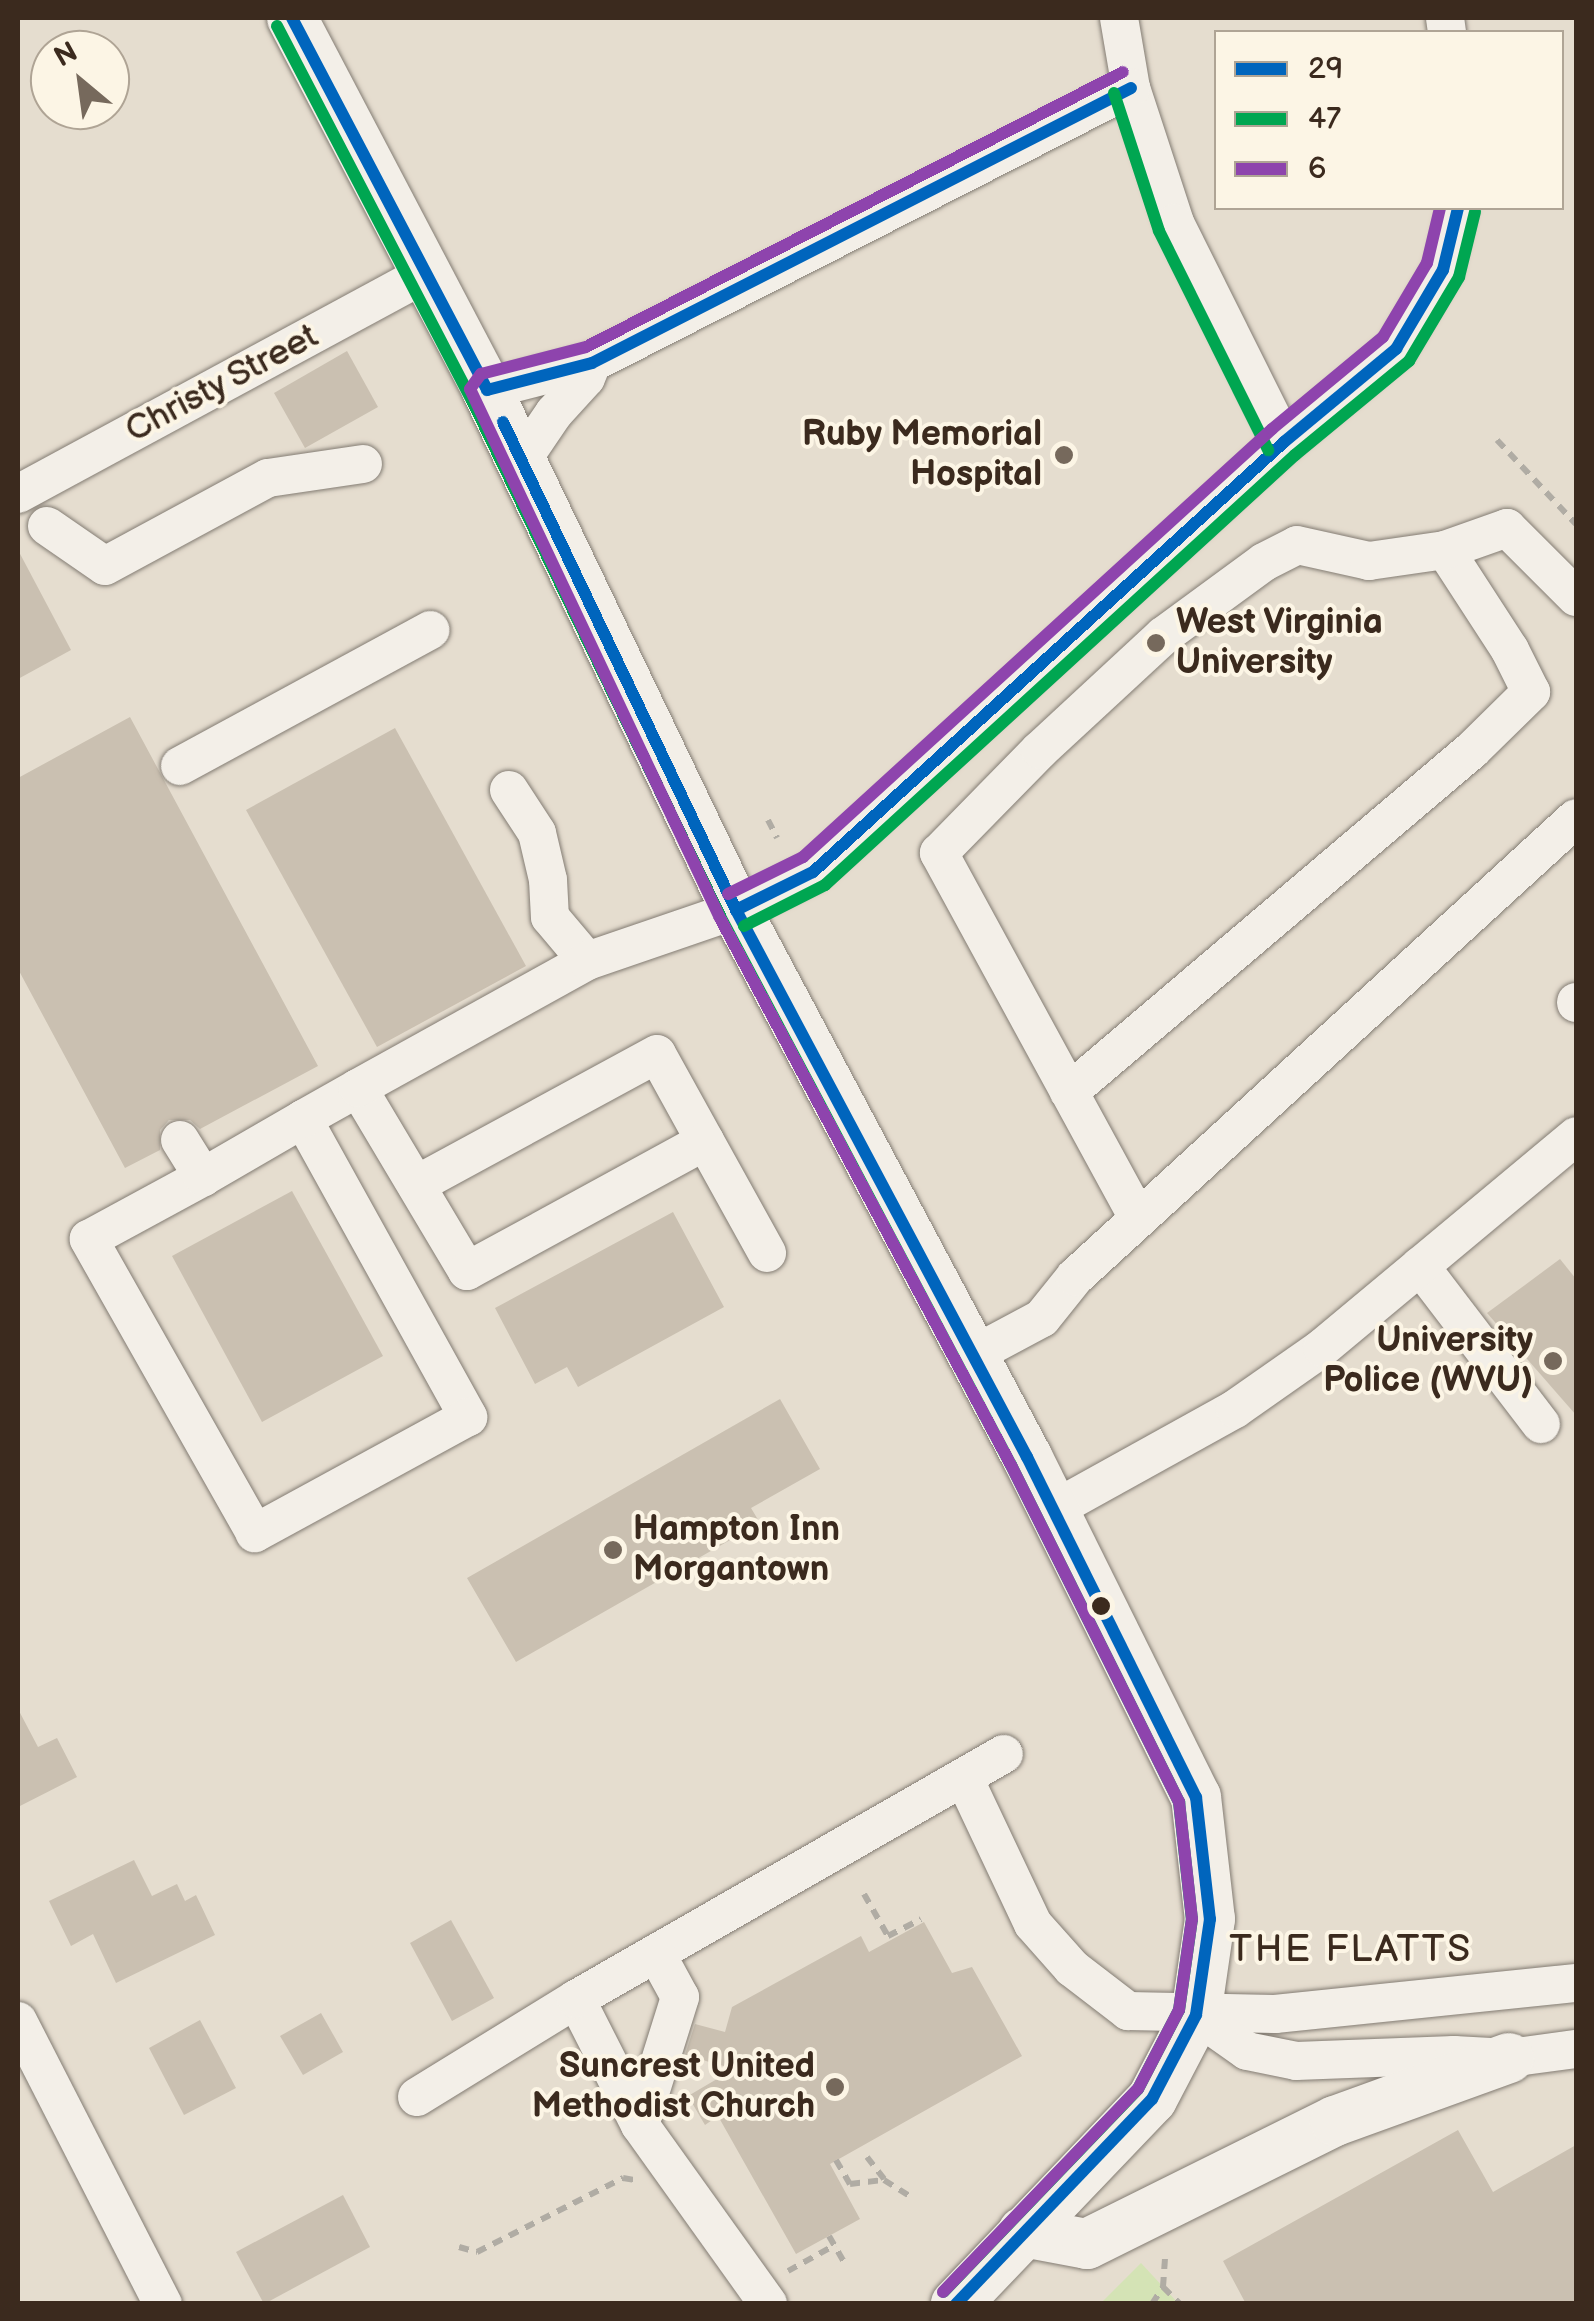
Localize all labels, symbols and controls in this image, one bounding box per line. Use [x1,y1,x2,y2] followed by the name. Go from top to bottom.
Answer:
[30,30,130,130] north arrow
[1214,30,1564,210] legend
[49,36,83,75] text: N
[1308,51,1343,87] text: 29
[1308,101,1341,137] text: 47
[1308,151,1326,187] text: 6
[117,315,327,453] street label: Christy Street
[801,414,1042,496] place label: Ruby Memorial Hospital
[1051,442,1077,468] marker: Ruby Memorial Hospital
[1176,602,1385,684] place label: West Virginia University
[1145,632,1167,654] marker: West Virginia University
[1323,1320,1533,1402] place label: University Police (WVU)
[1542,1350,1564,1372] marker: University Police (WVU)
[633,1509,840,1591] place label: Hampton Inn Morgantown
[602,1539,624,1561] marker: Hampton Inn Morgantown
[1091,1596,1111,1616] unlabelled marker
[1229,1927,1473,1973] district label: THE FLATTS
[532,2046,815,2128] place label: Suncrest United Methodist Church
[824,2076,846,2098] marker: Suncrest United Methodist Church

